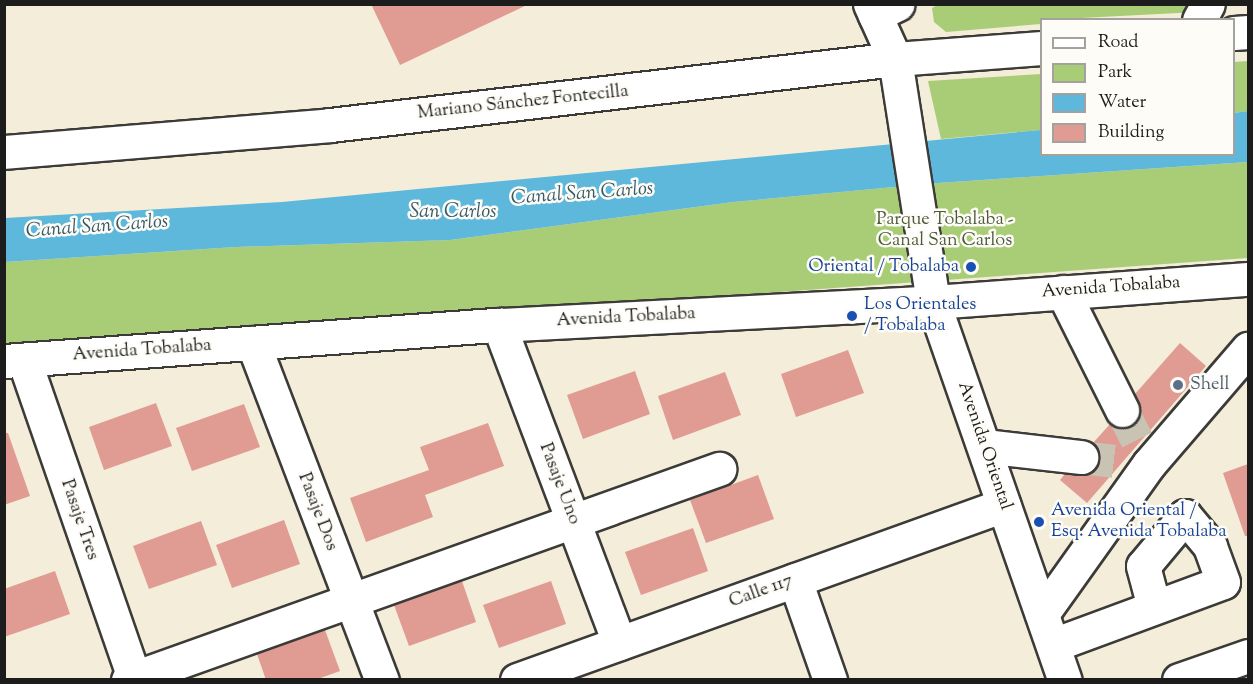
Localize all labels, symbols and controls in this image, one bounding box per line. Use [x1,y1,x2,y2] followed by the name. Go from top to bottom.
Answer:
[1040,18,1235,156] legend
[1098,30,1138,56] text: Road
[1098,60,1132,86] text: Park
[416,81,630,125] street label: Mariano Sánchez Fontecilla
[1098,90,1146,116] text: Water
[1098,120,1164,146] text: Building
[510,177,654,211] water label: Canal San Carlos
[410,200,496,224] water label: San Carlos
[25,210,169,244] water label: Canal San Carlos
[876,210,1014,252] park label: Parque Tobalaba - Canal San Carlos
[808,256,959,278] place label: Oriental / Tobalaba
[964,260,978,274] marker: Oriental / Tobalaba
[1041,272,1181,304] street label: Avenida Tobalaba
[864,295,976,338] place label: Los Orientales / Tobalaba
[556,304,696,332] street label: Avenida Tobalaba
[845,309,859,323] marker: Los Orientales / Tobalaba
[72,335,212,367] street label: Avenida Tobalaba
[1190,374,1229,396] place label: Shell
[1171,378,1185,392] marker: Shell
[952,379,1016,513] street label: Avenida Oriental
[534,440,584,528] street label: Pasaje Uno
[292,470,342,554] street label: Pasaje Dos
[55,477,103,563] street label: Pasaje Tres
[1051,501,1226,544] place label: Avenida Oriental / Esq. Avenida Tobalaba
[1032,515,1046,529] marker: Avenida Oriental / Esq. Avenida Tobalaba
[726,571,796,613] street label: Calle 117

